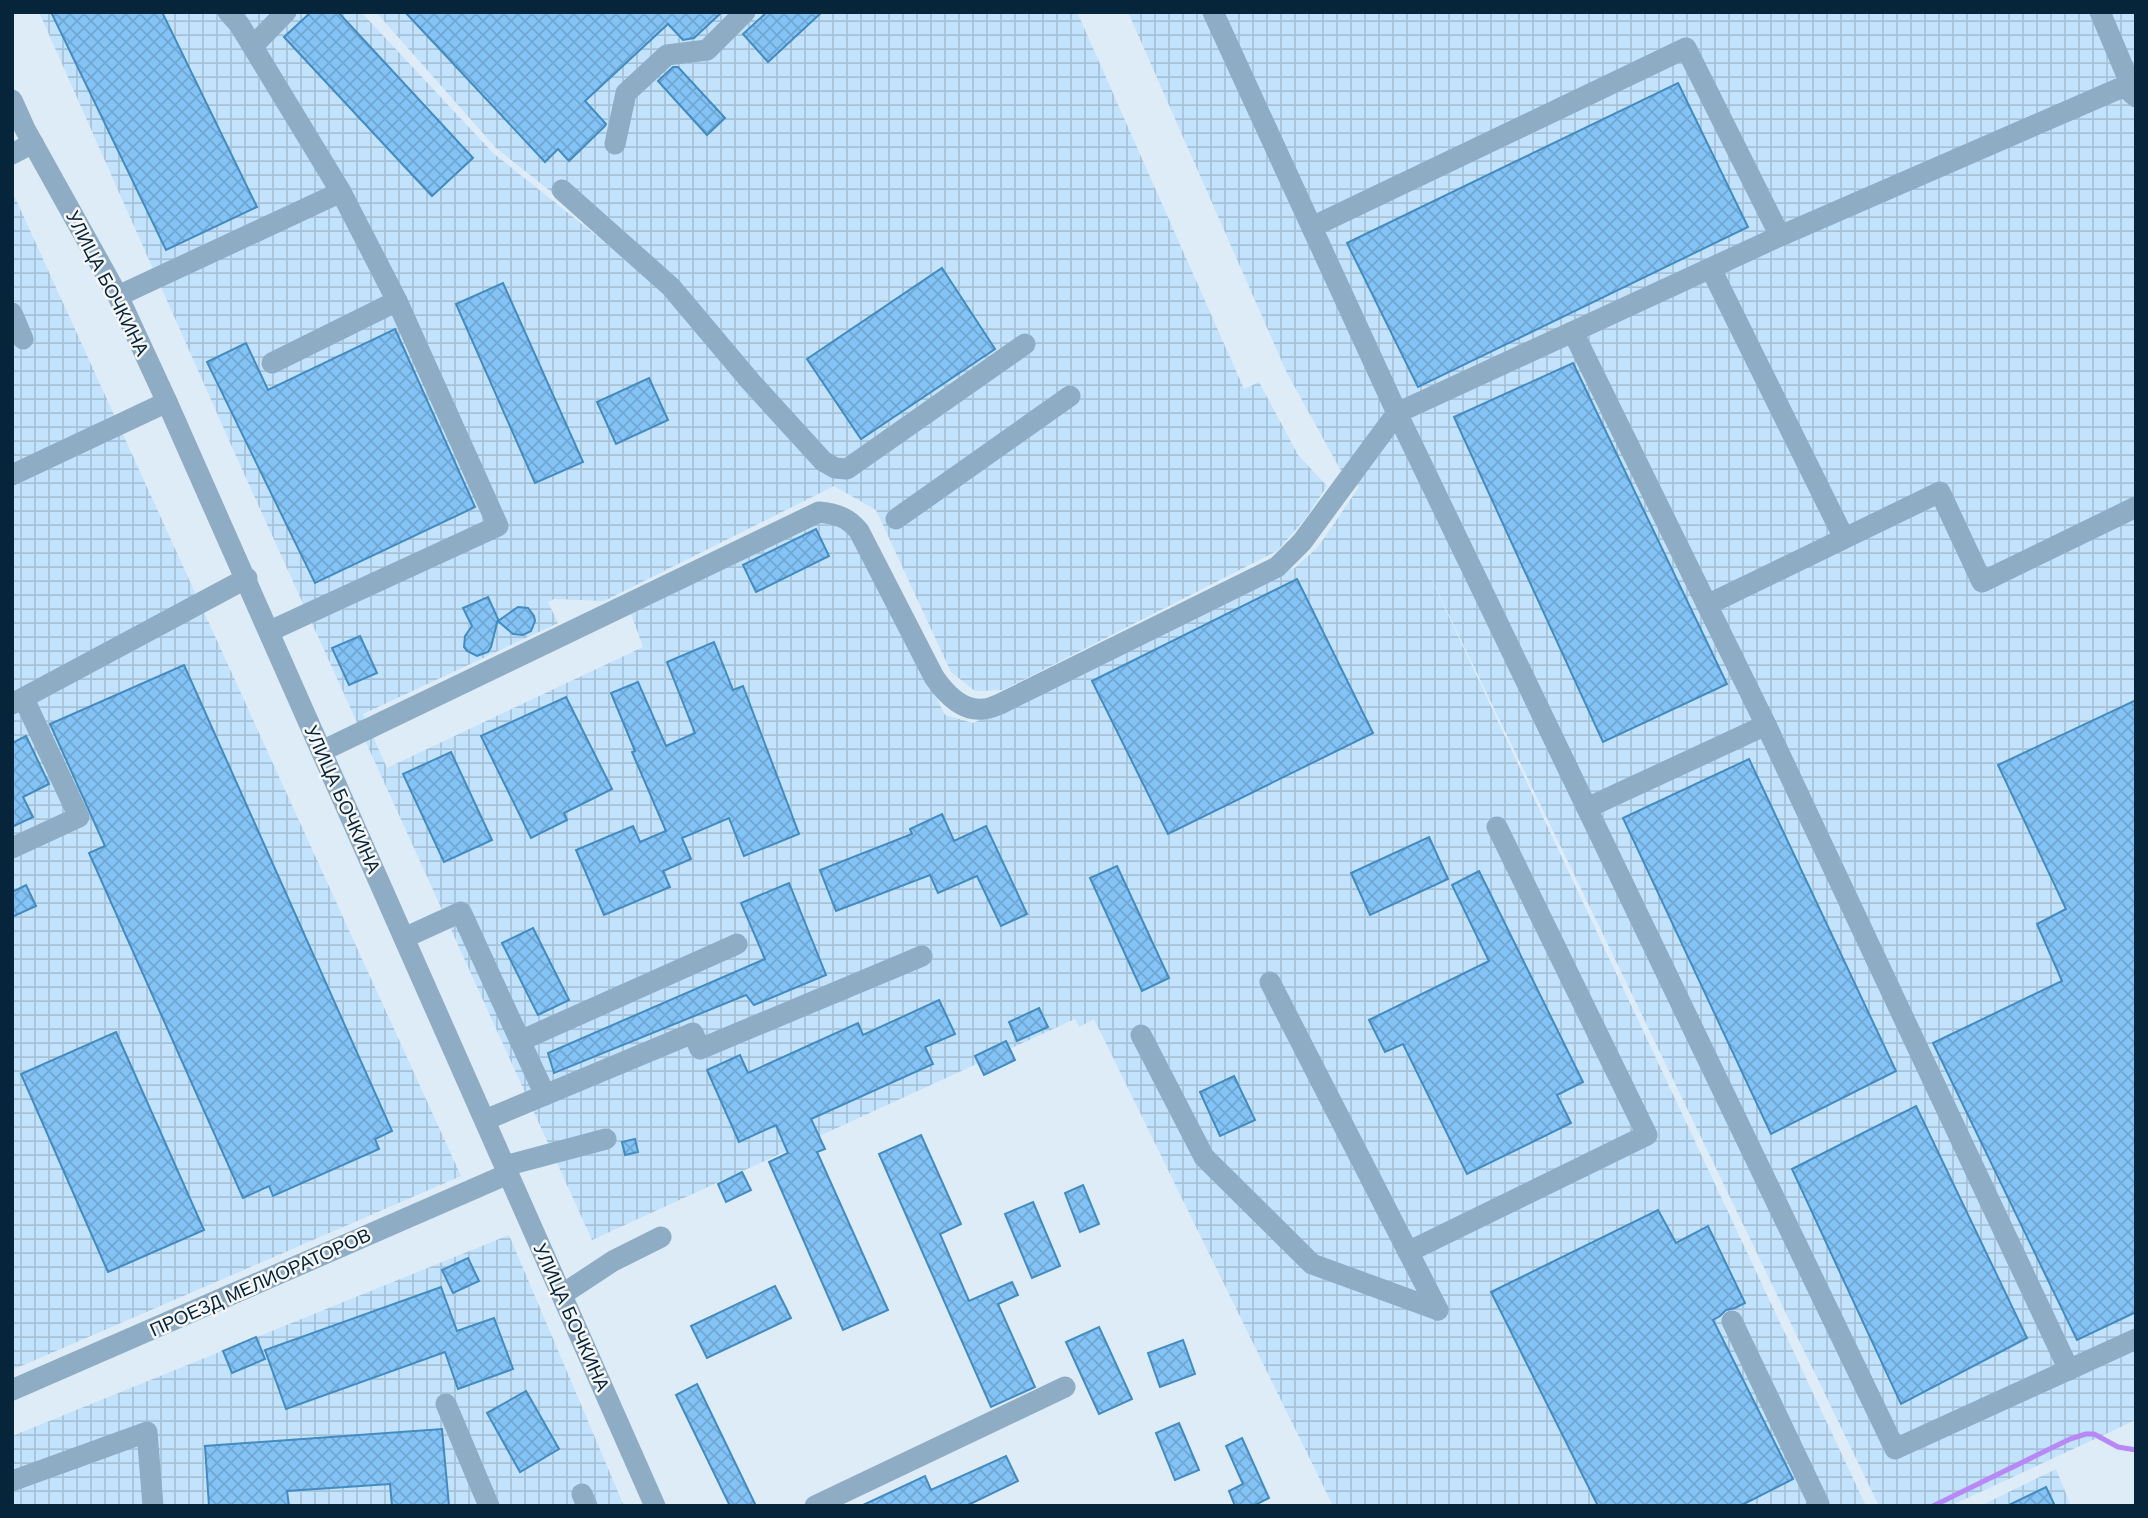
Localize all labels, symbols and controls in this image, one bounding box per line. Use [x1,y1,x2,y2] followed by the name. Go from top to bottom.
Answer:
[60,206,155,360] street label: УЛИЦА БОЧКИНА
[299,721,387,878] street label: УЛИЦА БОЧКИНА
[146,1222,375,1343] street label: ПРОЕЗД МЕЛИОРАТОРОВ
[528,1239,616,1396] street label: УЛИЦА БОЧКИНА

